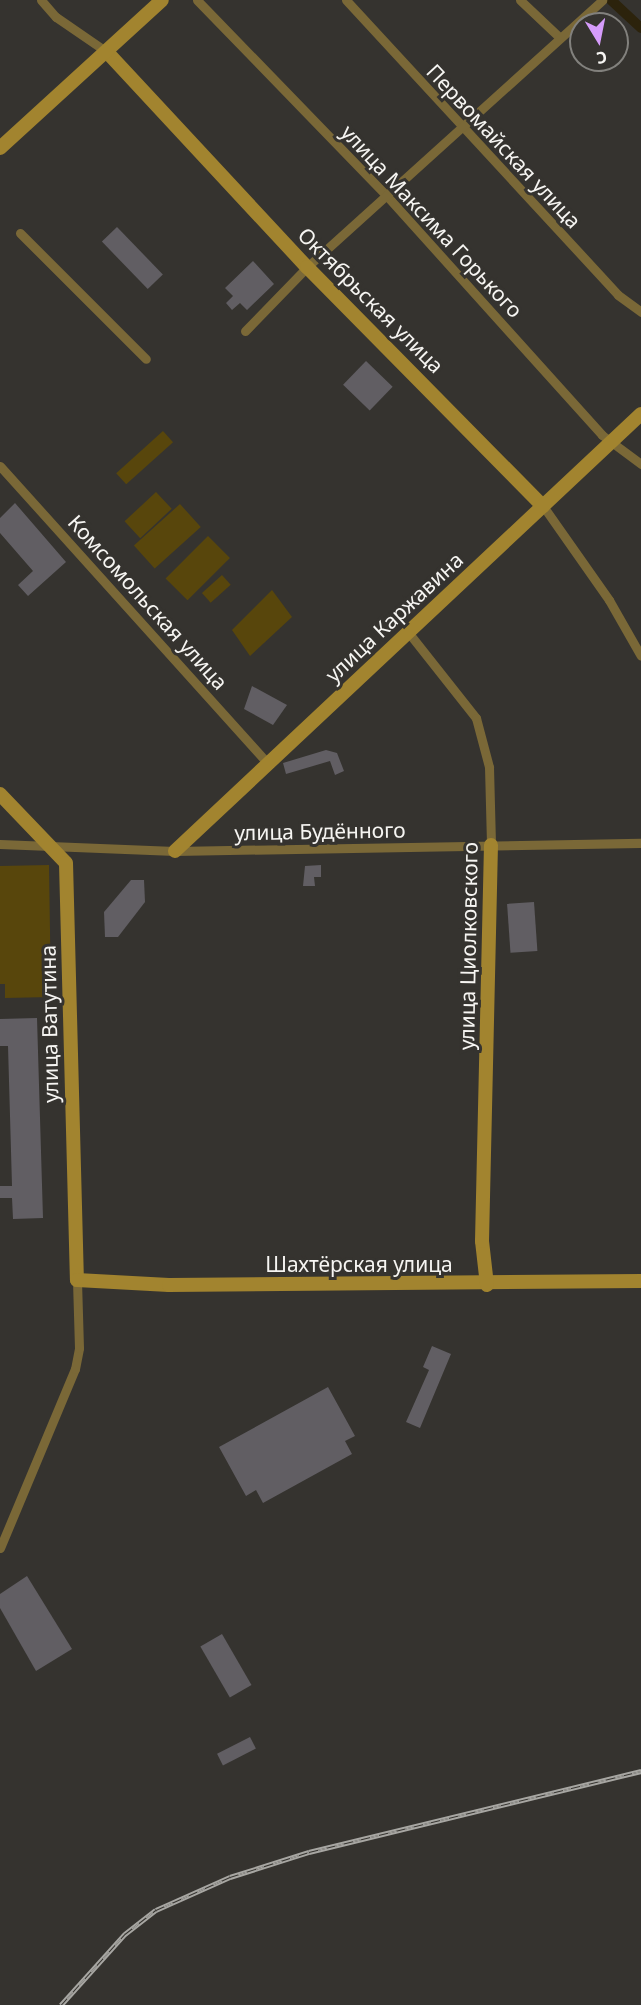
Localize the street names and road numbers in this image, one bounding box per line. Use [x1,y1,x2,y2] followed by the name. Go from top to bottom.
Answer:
[422,59,586,233] street label: Первомайская улица
[336,119,528,323] street label: улица Максима Горького
[293,222,449,378] street label: Октябрьская улица
[63,510,233,694] street label: Комсомольская улица
[320,547,468,687] street label: улица Каржавина
[234,817,406,845] street label: улица Будённого
[454,842,482,1050] street label: улица Циолковского
[35,945,63,1103] street label: улица Ватутина
[265,1251,453,1277] street label: Шахтёрская улица

